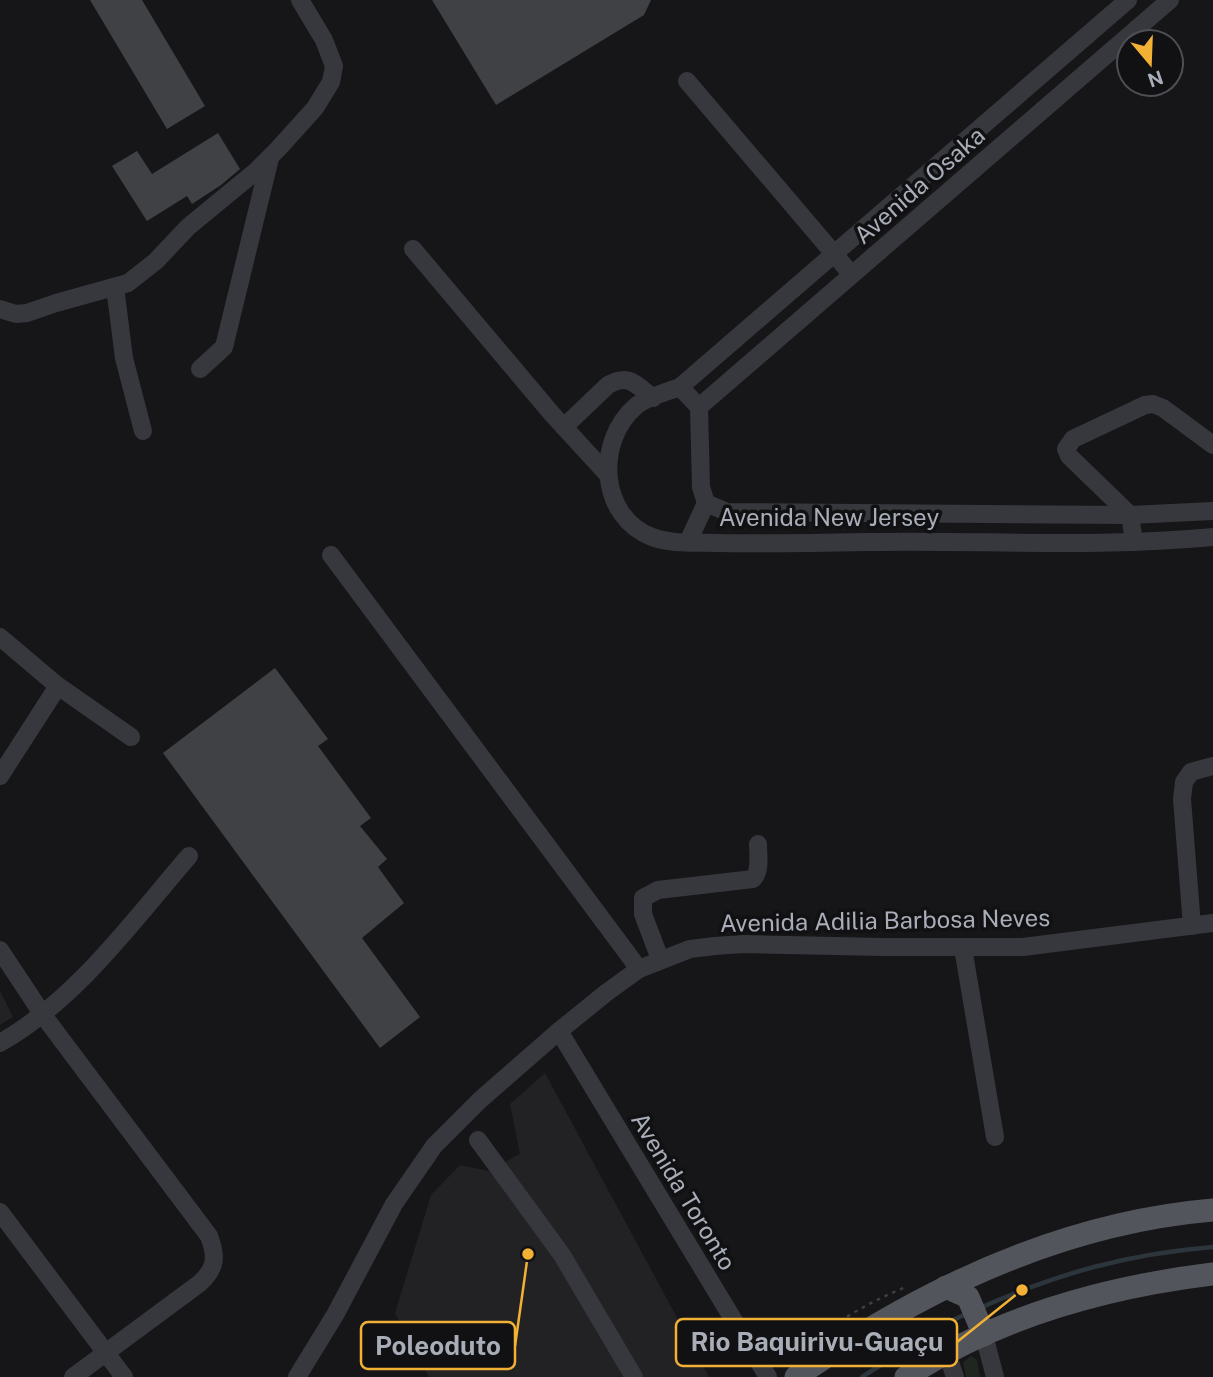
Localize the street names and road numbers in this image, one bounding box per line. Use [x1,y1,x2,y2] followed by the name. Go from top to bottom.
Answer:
[848,121,990,249] street label: Avenida Osaka
[719,503,940,531] street label: Avenida New Jersey
[720,903,1050,937] street label: Avenida Adilia Barbosa Neves
[626,1107,742,1275] street label: Avenida Toronto

